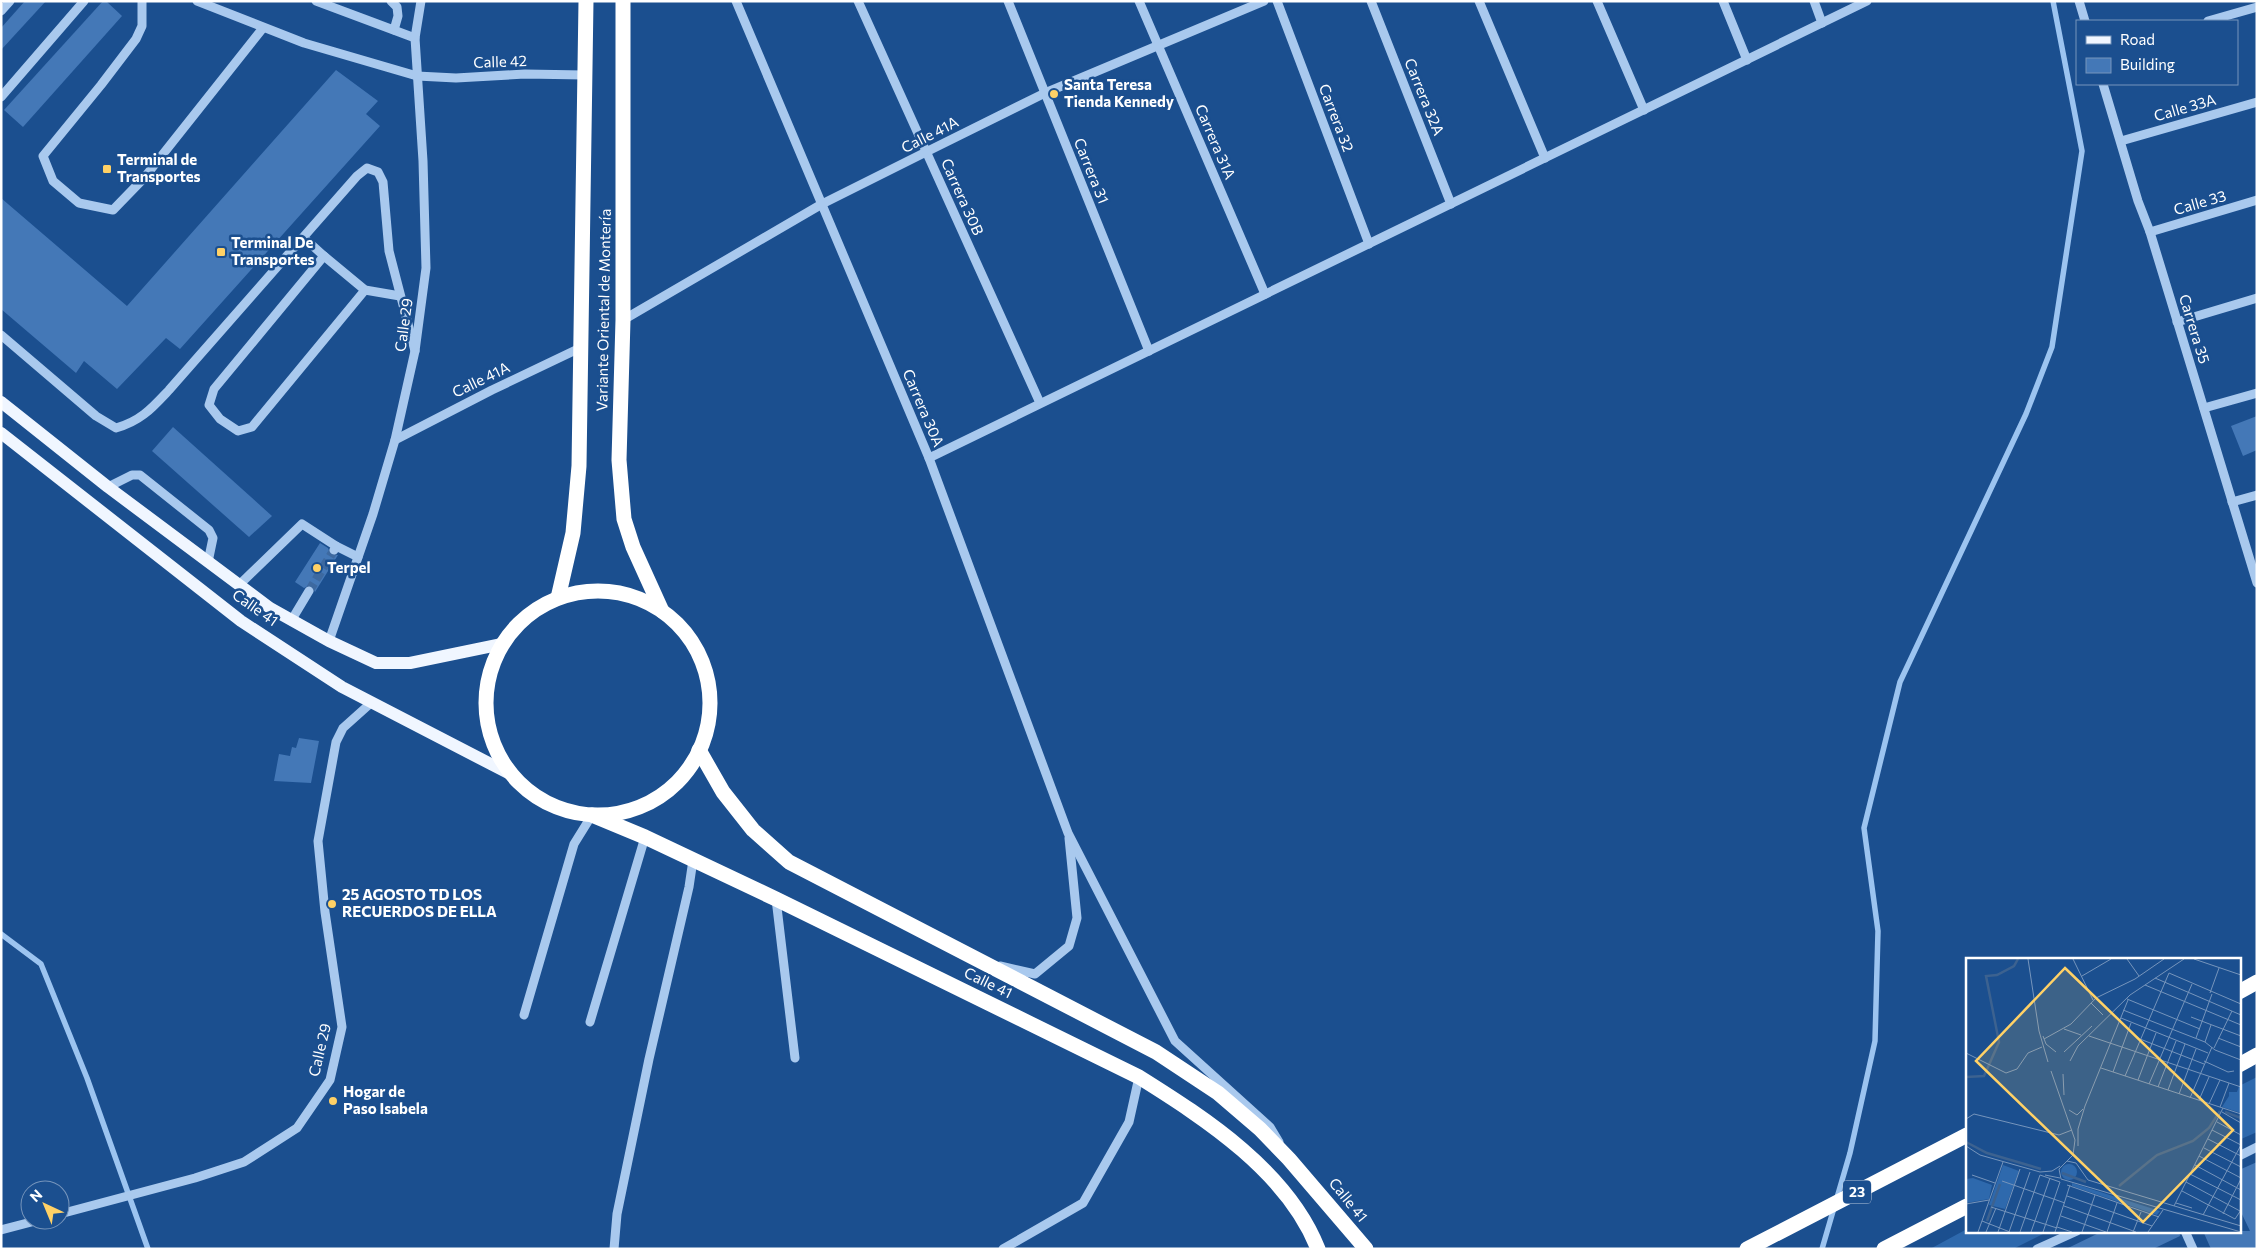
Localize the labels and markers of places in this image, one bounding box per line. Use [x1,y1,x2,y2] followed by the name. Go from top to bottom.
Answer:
[1064,75,1175,110] place label: Santa Teresa Tienda Kennedy
[1048,88,1060,100] marker: Santa Teresa Tienda Kennedy
[117,150,201,185] place label: Terminal de Transportes
[101,163,113,175] marker: Terminal de Transportes
[231,233,315,268] place label: Terminal De Transportes
[215,246,227,258] marker: Terminal De Transportes
[327,558,371,576] place label: Terpel
[311,562,323,574] marker: Terpel
[342,885,497,920] place label: 25 AGOSTO TD LOS RECUERDOS DE ELLA
[326,898,338,910] marker: 25 AGOSTO TD LOS RECUERDOS DE ELLA
[343,1082,428,1117] place label: Hogar de Paso Isabela
[327,1095,339,1107] marker: Hogar de Paso Isabela

